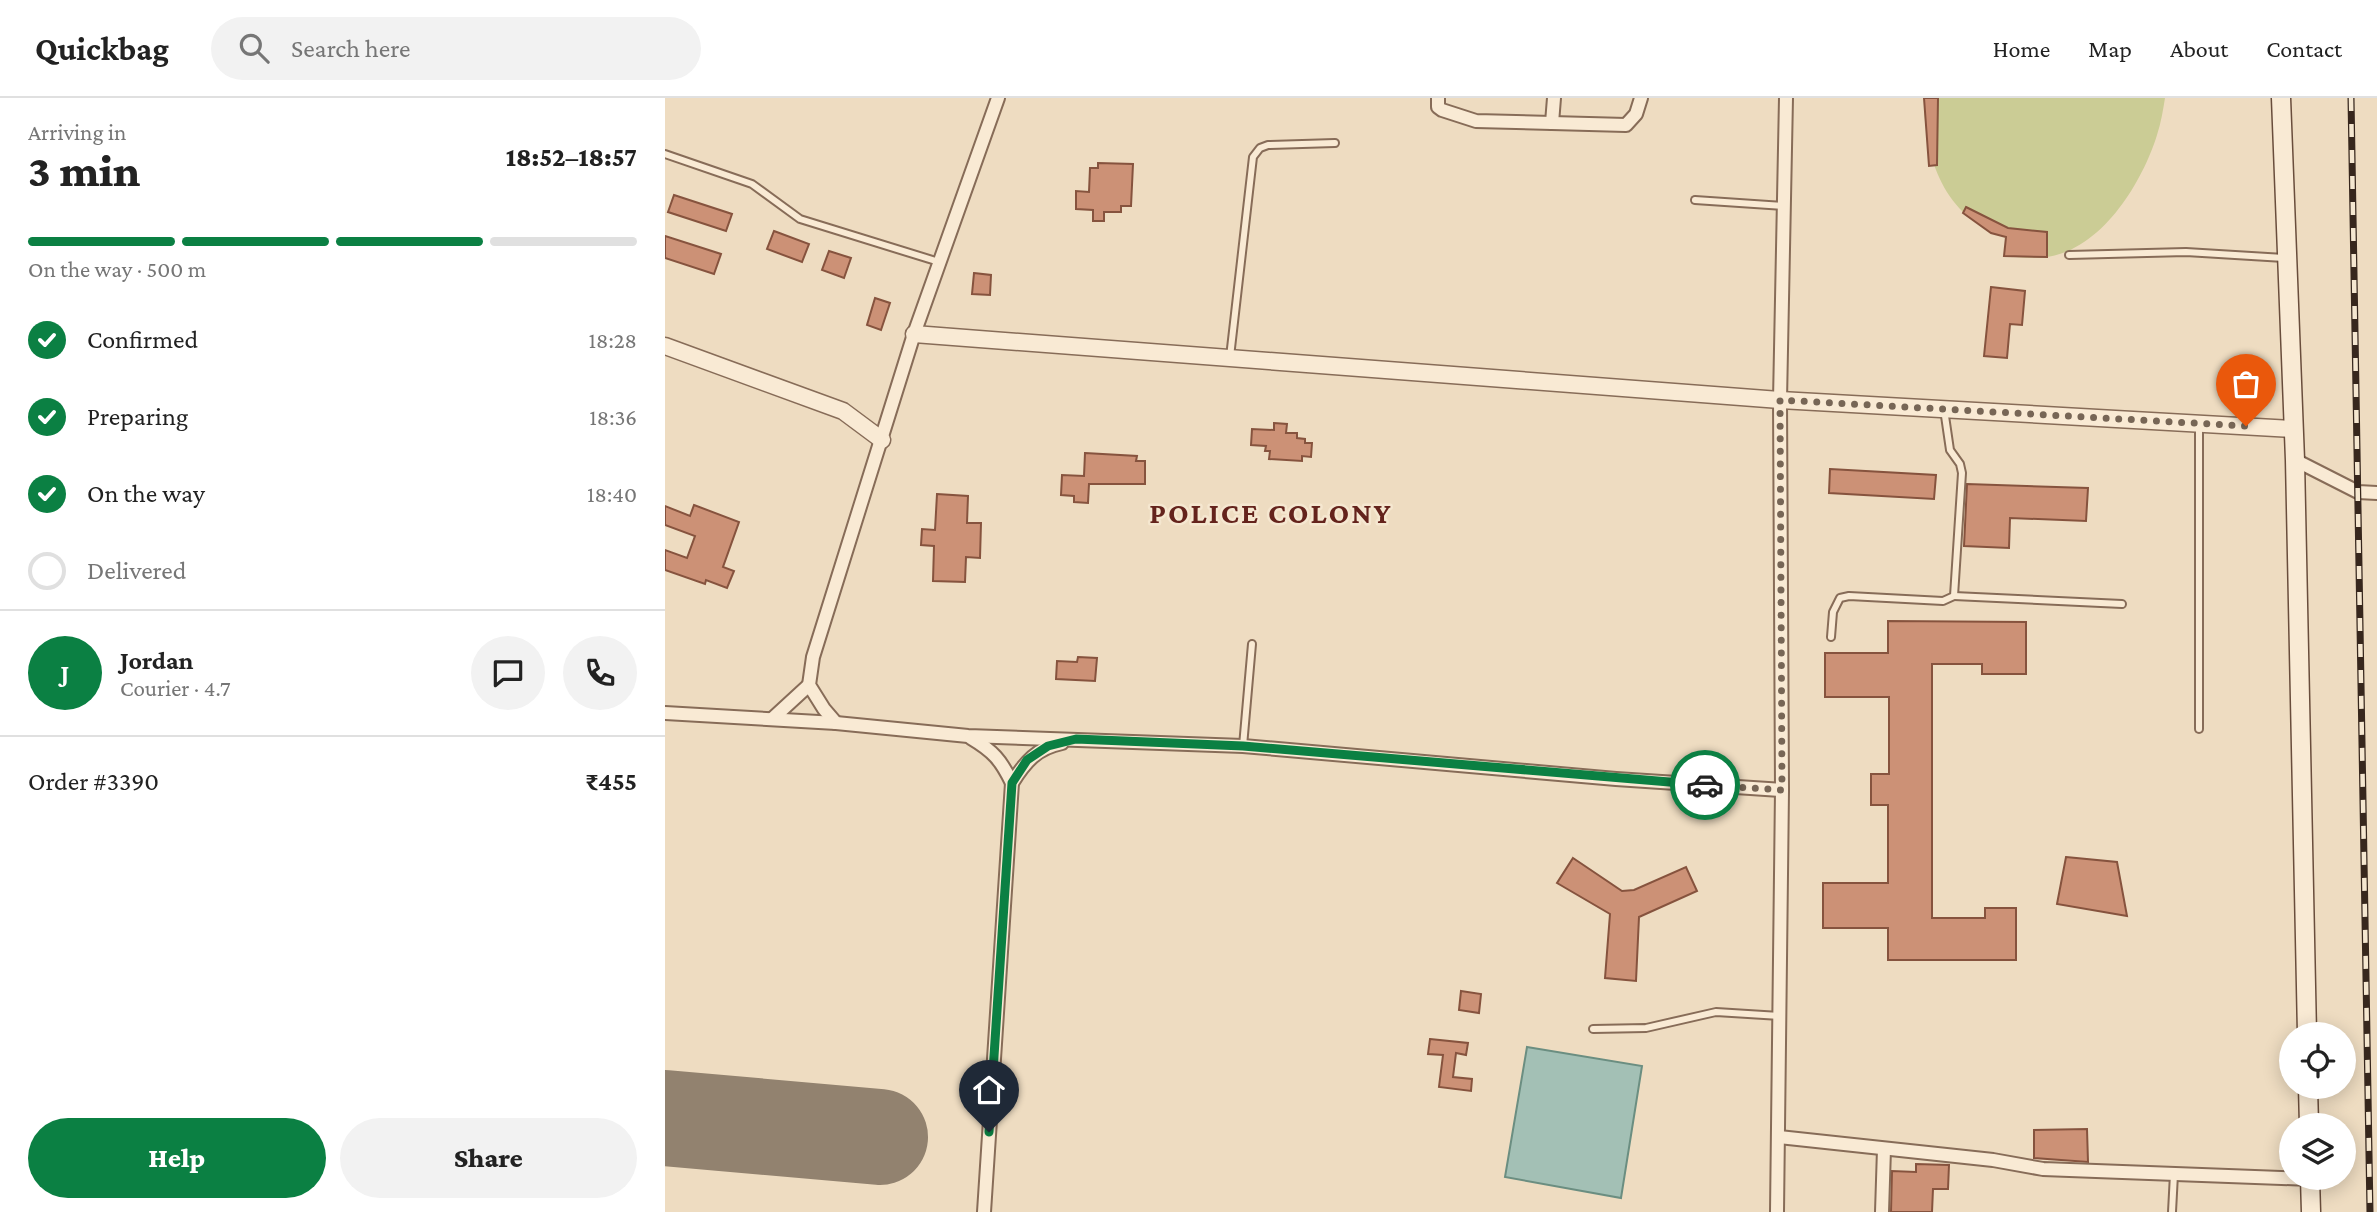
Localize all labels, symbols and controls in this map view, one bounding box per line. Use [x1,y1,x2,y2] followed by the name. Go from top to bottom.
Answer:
[211,17,701,80] search box
[235,29,273,67] icon: search
[35,30,169,67] text: Quickbag
[291,34,410,63] text: Search here
[1993,35,2050,62] text: Home
[2088,35,2132,62] text: Map
[2170,35,2228,62] text: About
[2266,35,2342,62] text: Contact
[28,119,126,145] text: Arriving in
[506,143,637,172] text: 18:52–18:57
[28,145,140,196] text: 3 min
[28,256,206,282] text: On the way · 500 m
[28,321,66,359] icon: check
[87,325,198,354] text: Confirmed
[588,327,637,353] text: 18:28
[2216,354,2276,426] pin
[2227,365,2265,403] icon: bag
[28,398,66,436] icon: check
[87,402,188,431] text: Preparing
[589,404,637,430] text: 18:36
[28,475,66,513] icon: check
[87,479,205,508] text: On the way
[587,481,637,507] text: 18:40
[1149,496,1393,529] district label: POLICE COLONY
[87,556,186,585] text: Delivered
[471,636,545,710] button: chat
[563,636,637,710] button: phone
[120,646,194,675] text: Jordan
[61,659,69,688] text: J
[120,675,231,701] text: Courier · 4.7
[1670,750,1740,820] courier
[1686,766,1724,804] icon: car
[28,767,159,796] text: Order #3390
[585,767,637,796] text: ₹455
[2279,1022,2356,1190] map controls
[2279,1022,2356,1099] button: locate
[959,1060,1019,1132] pin
[970,1071,1008,1109] icon: home
[2279,1113,2356,1190] button: layers
[28,1118,326,1198] button: Help
[340,1118,637,1198] button: Share

